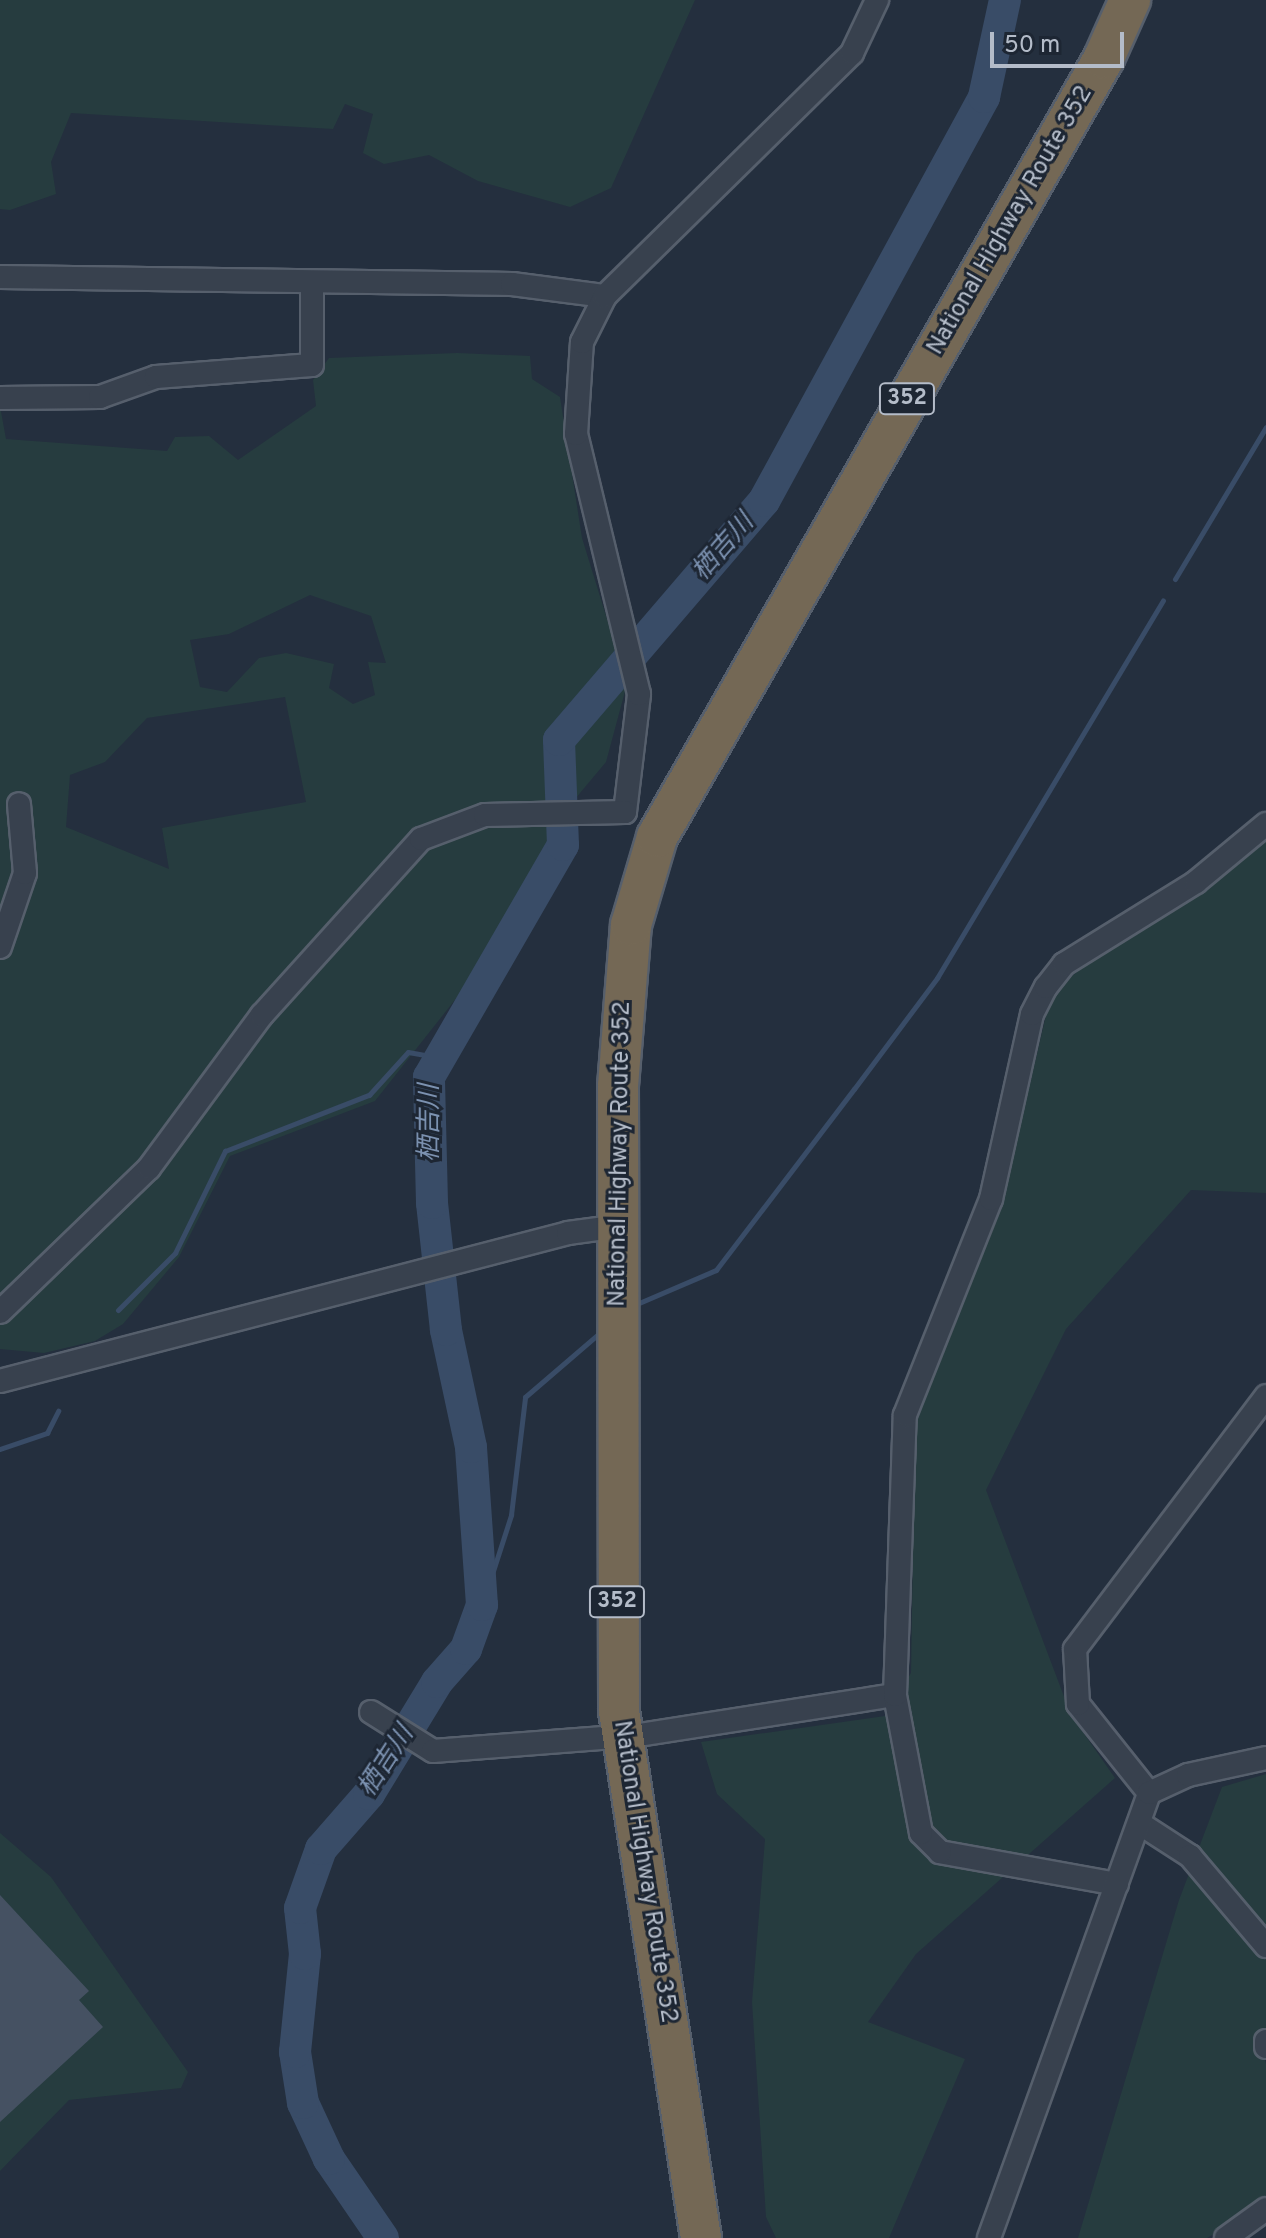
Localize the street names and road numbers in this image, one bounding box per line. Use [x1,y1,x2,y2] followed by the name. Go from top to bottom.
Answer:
[922,81,1100,361] street label: National Highway Route 352
[877,381,937,417] road number: 352
[604,1001,638,1307] street label: National Highway Route 352
[587,1584,647,1620] road number: 352
[606,1719,682,2025] street label: National Highway Route 352

